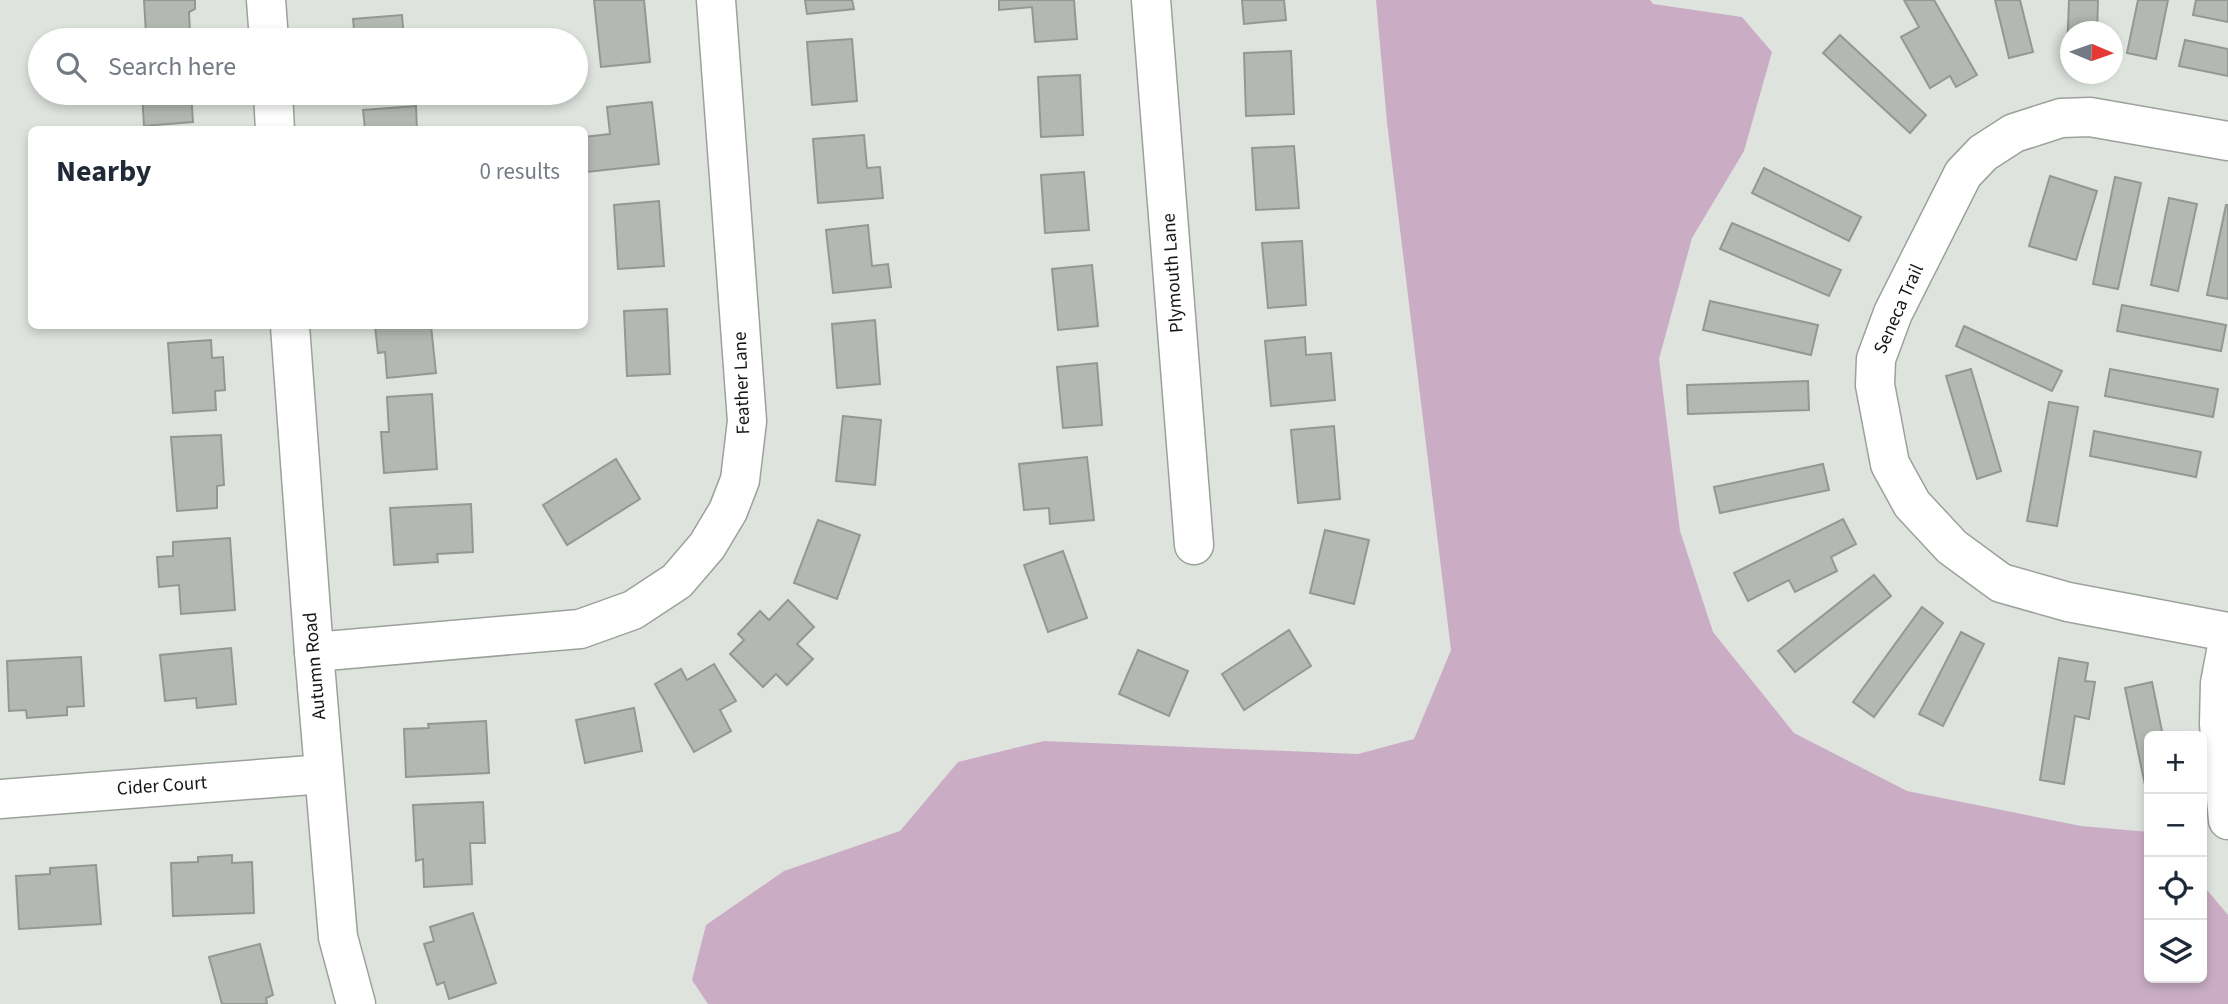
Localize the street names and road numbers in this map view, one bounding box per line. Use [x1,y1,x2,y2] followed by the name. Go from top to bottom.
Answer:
[1155,212,1191,334] street label: Plymouth Lane
[1867,260,1931,358] street label: Seneca Trail
[727,331,757,435] street label: Feather Lane
[297,611,333,721] street label: Autumn Road
[116,769,209,803] street label: Cider Court

